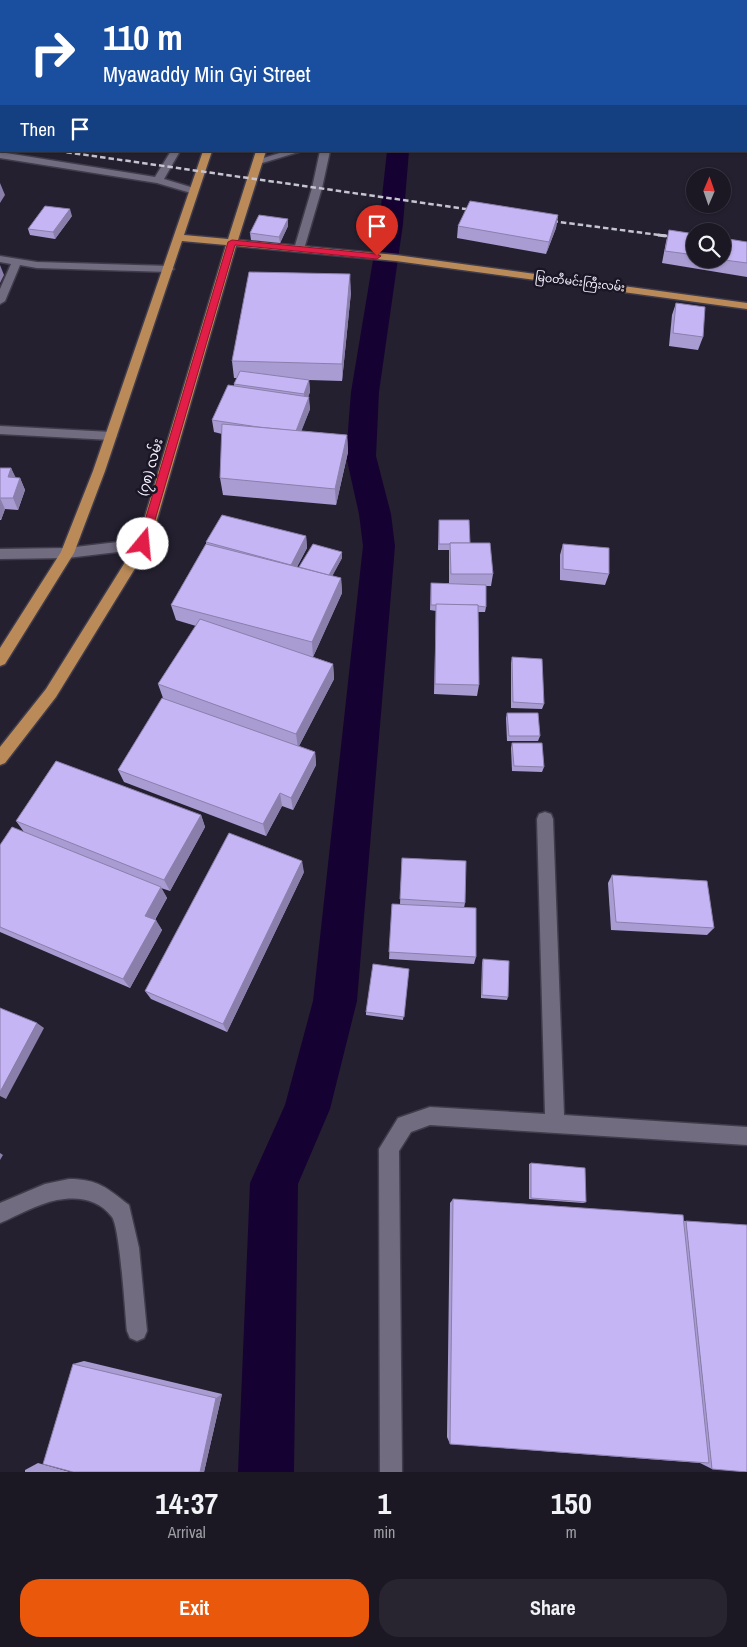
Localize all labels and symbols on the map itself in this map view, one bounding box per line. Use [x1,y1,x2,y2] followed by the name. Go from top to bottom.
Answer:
[686,168,731,212] north arrow
[356,205,398,256] pin
[534,270,626,296] street label: မြဝတီမင်းကြီးလမ်း
[132,436,170,499] street label: (၇၈) လမ်း
[116,517,168,569] position arrow

